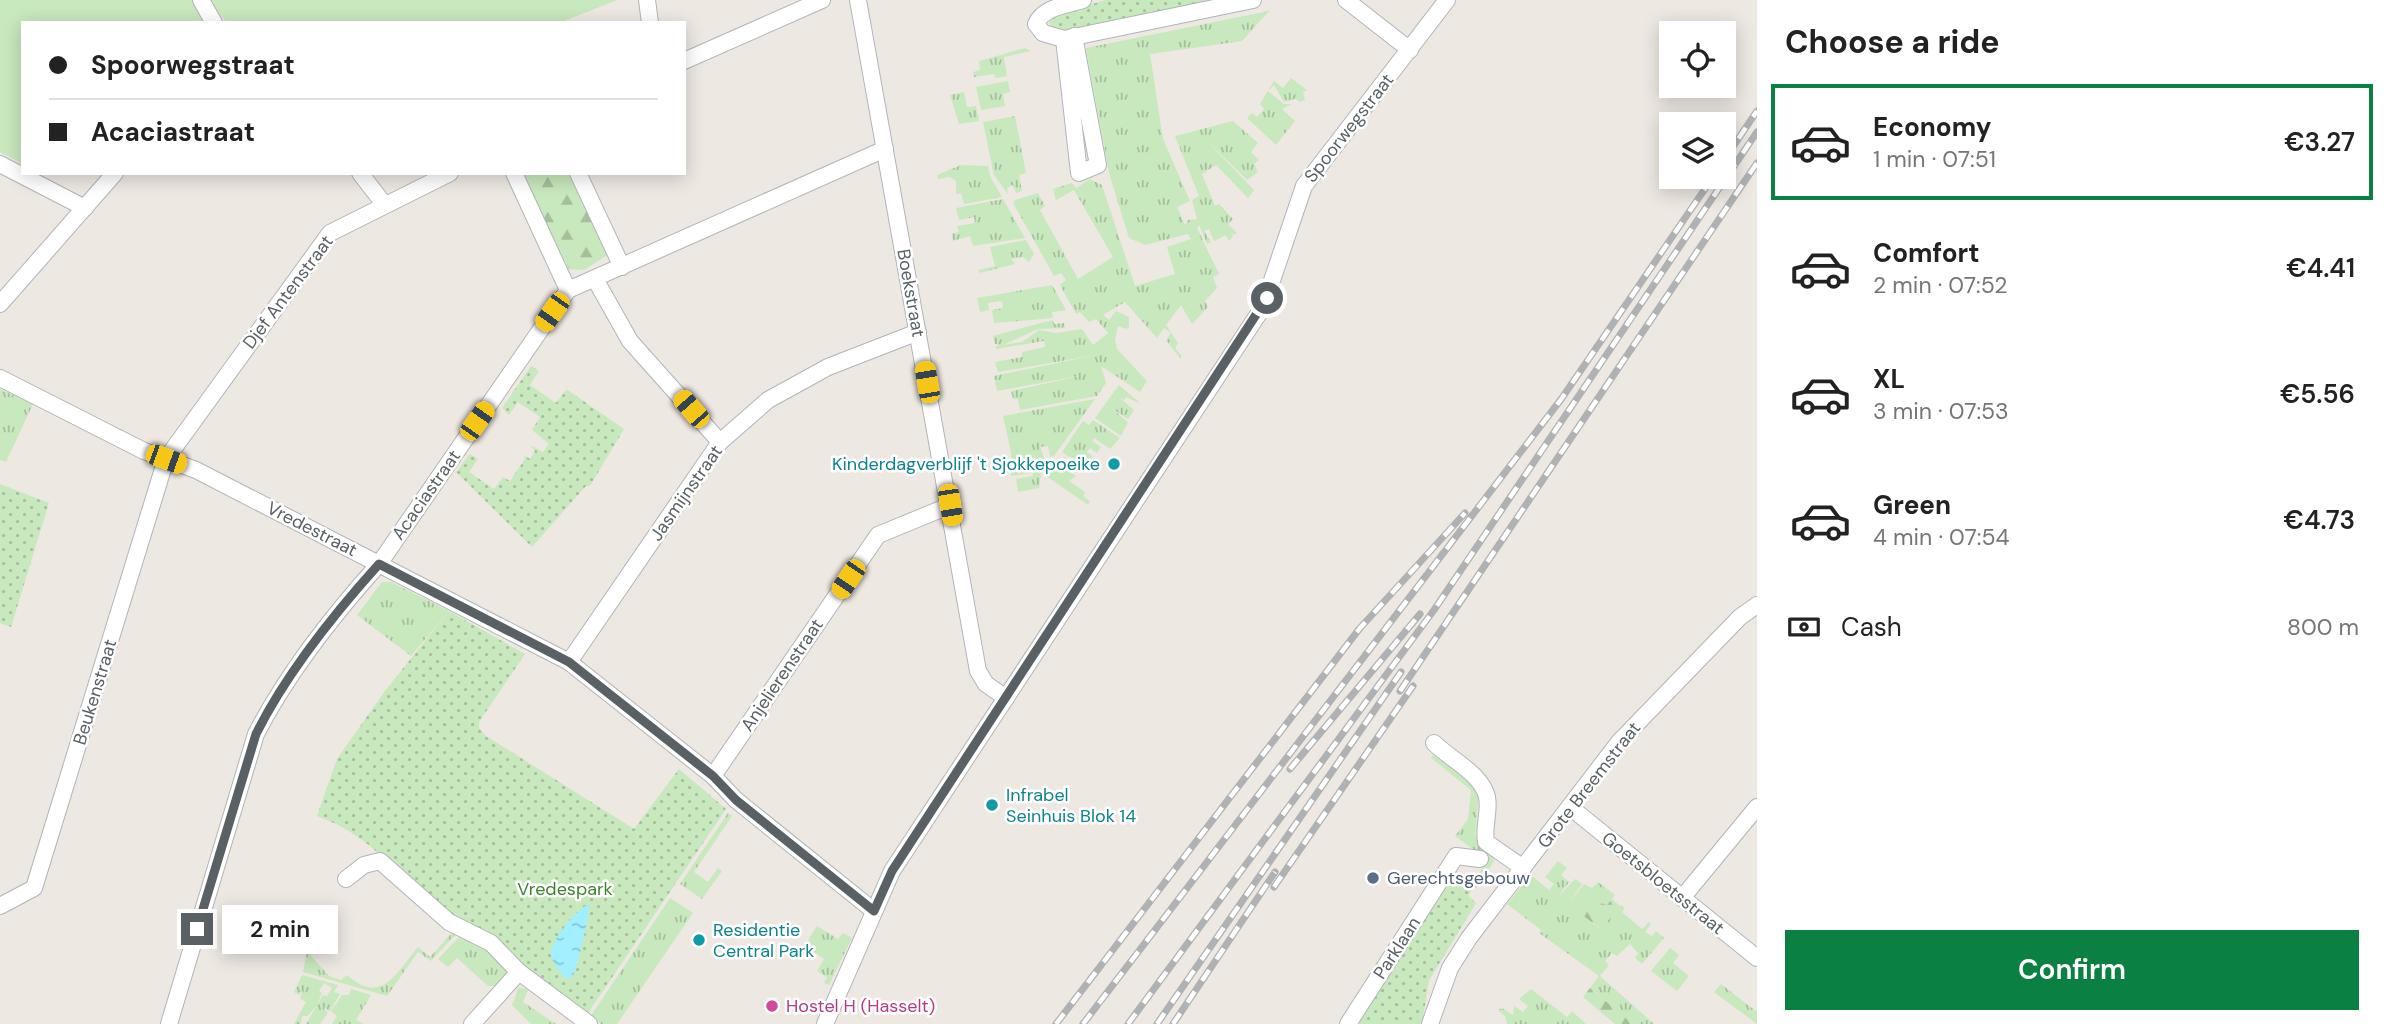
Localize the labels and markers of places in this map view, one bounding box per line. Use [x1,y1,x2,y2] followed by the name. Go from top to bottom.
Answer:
[832,452,1100,476] place label: Kinderdagverblijf 't Sjokkepoeike
[1106,456,1122,472] marker: Kinderdagverblijf 't Sjokkepoeike
[1006,783,1136,828] place label: Infrabel Seinhuis Blok 14
[984,797,1000,813] marker: Infrabel Seinhuis Blok 14
[1387,866,1530,890] place label: Gerechtsgebouw
[1365,870,1381,886] marker: Gerechtsgebouw
[713,918,814,963] place label: Residentie Central Park
[691,932,707,948] marker: Residentie Central Park
[786,994,935,1018] place label: Hostel H (Hasselt)
[764,998,780,1014] marker: Hostel H (Hasselt)

